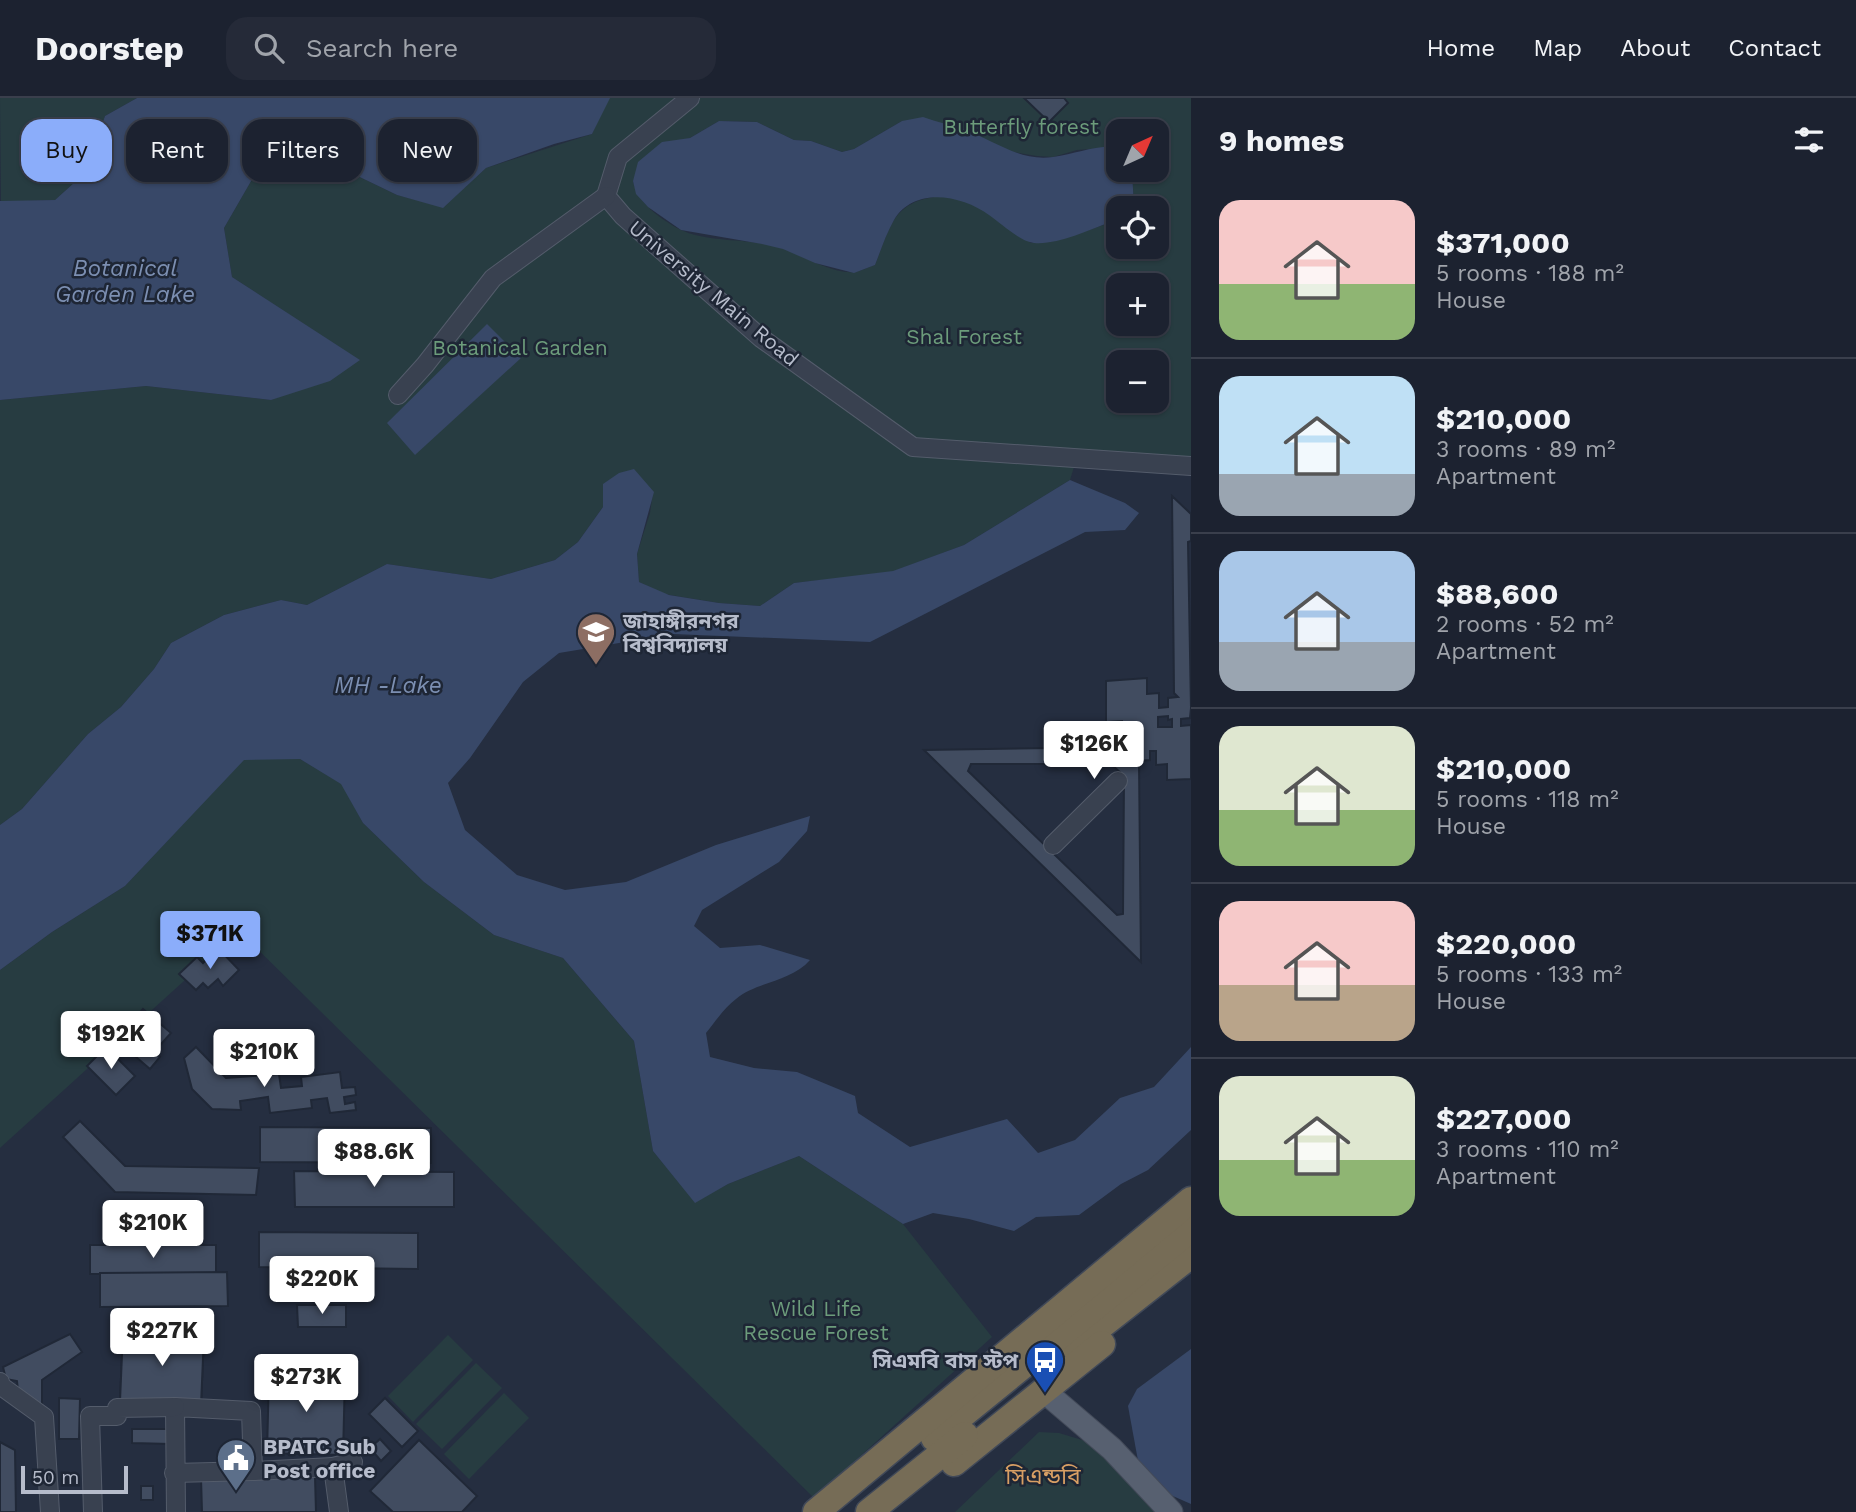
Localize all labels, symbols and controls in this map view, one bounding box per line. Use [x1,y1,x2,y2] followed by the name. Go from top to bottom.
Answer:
[226,17,716,80] search box
[35,29,184,68] text: Doorstep
[250,29,288,67] icon: search
[306,33,458,63] text: Search here
[1427,34,1495,62] text: Home
[1533,34,1582,62] text: Map
[1620,34,1690,62] text: About
[1728,34,1821,62] text: Contact
[943,114,1099,139] park label: Butterfly forest
[21,119,112,182] chip: Buy
[126,119,228,182] chip: Rent
[242,119,364,182] chip: Filters
[378,119,477,182] chip: New
[1106,119,1169,182] north arrow
[1106,119,1169,413] map controls
[1790,121,1828,159] icon: filters
[1219,123,1344,158] text: 9 homes
[1106,196,1169,259] button: locate
[624,215,804,371] street label: University Main Road
[1436,225,1570,260] text: $371,000
[1275,228,1359,312] icon: home
[55,255,195,308] water label: Botanical Garden Lake
[1436,260,1624,287] text: 5 rooms · 188 m²
[1106,273,1169,336] button: +
[1436,287,1506,314] text: House
[906,324,1022,349] park label: Shal Forest
[432,335,608,360] park label: Botanical Garden
[1106,350,1169,413] button: −
[1436,401,1571,436] text: $210,000
[1275,404,1359,488] icon: home
[1436,436,1615,463] text: 3 rooms · 89 m²
[1436,463,1556,490] text: Apartment
[1436,576,1559,611] text: $88,600
[1275,579,1359,663] icon: home
[622,608,739,657] place label: জাহাঙ্গীরনগর বিশ্ববিদ্যালয়
[575,611,617,666] school or university icon: জাহাঙ্গীরনগর বিশ্ববিদ্যালয়
[1436,611,1614,638] text: 2 rooms · 52 m²
[1436,638,1556,665] text: Apartment
[334,672,442,699] water label: MH -Lake
[1045,722,1143,781] pin: $126K
[1060,730,1128,757] text: $126K
[1436,751,1571,786] text: $210,000
[1275,754,1359,838] icon: home
[1436,786,1619,813] text: 5 rooms · 118 m²
[1436,813,1506,840] text: House
[161,912,259,971] pin: $371K
[176,920,244,947] text: $371K
[1436,926,1576,961] text: $220,000
[1275,929,1359,1013] icon: home
[1436,961,1622,988] text: 5 rooms · 133 m²
[1436,988,1506,1015] text: House
[62,1012,160,1071] pin: $192K
[77,1020,145,1047] text: $192K
[215,1030,313,1089] pin: $210K
[229,1038,299,1065] text: $210K
[1436,1101,1571,1136] text: $227,000
[1275,1104,1359,1188] icon: home
[317,1130,431,1189] pin: $88.6K
[1436,1136,1619,1163] text: 3 rooms · 110 m²
[334,1138,414,1165] text: $88.6K
[1436,1163,1556,1190] text: Apartment
[104,1200,202,1260] pin: $210K
[118,1209,188,1236] text: $210K
[273,1256,371,1316] pin: $220K
[286,1265,358,1292] text: $220K
[743,1296,889,1345] park label: Wild Life Rescue Forest
[113,1308,211,1368] pin: $227K
[126,1317,198,1344] text: $227K
[1024,1339,1066,1394] bus stop icon: সিএমবি বাস স্টপ
[871,1348,1018,1373] place label: সিএমবি বাস স্টপ
[257,1354,355,1414] pin: $273K
[270,1363,342,1390] text: $273K
[263,1434,376,1483] place label: BPATC Sub Post office
[215,1437,257,1492] public building icon: BPATC Sub Post office
[21,1463,128,1495] scale bar
[1004,1463,1081,1490] district label: সিএন্ডবি
[32,1466,79,1489] text: 50 m

